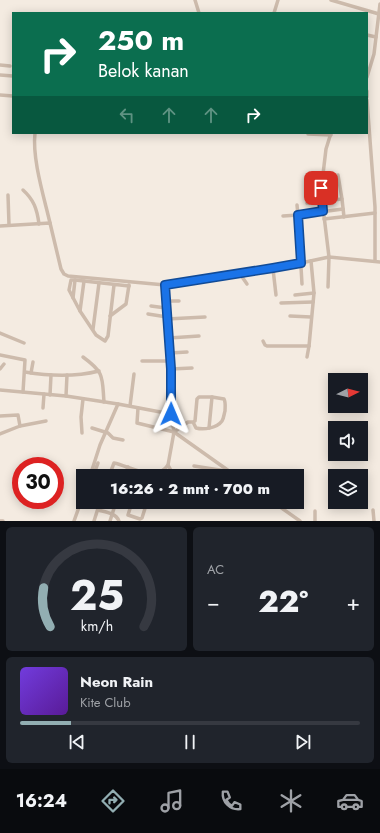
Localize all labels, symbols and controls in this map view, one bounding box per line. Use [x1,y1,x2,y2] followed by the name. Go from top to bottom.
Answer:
[98,20,184,61] text: 250 m
[32,28,84,80] icon: right
[98,58,189,84] text: Belok kanan
[116,104,138,126] icon: left
[158,104,180,126] icon: ahead
[200,104,222,126] icon: ahead
[242,104,264,126] icon: right
[304,171,338,205] pin
[310,177,332,199] icon: arrive
[328,373,368,413] north arrow
[328,373,368,509] map controls
[150,393,192,435] position arrow
[328,421,368,461] button: sound
[12,457,64,509] speed limit sign: 30
[328,469,368,509] button: layers
[110,478,270,500] text: 16:26 · 2 mnt · 700 m
[207,560,224,579] text: AC
[69,565,124,626] text: 25
[258,580,308,623] text: 22°
[207,586,220,618] text: −
[346,586,360,618] text: +
[80,616,113,636] text: km/h
[80,671,153,693] text: Neon Rain
[80,693,131,712] text: Kite Club
[66,731,88,753] icon: previous
[179,731,201,753] icon: pause
[292,731,314,753] icon: next
[99,787,127,815] icon: directions
[158,787,186,815] icon: music
[217,787,245,815] icon: phone
[277,787,305,815] icon: climate
[336,787,364,815] icon: car
[16,788,67,814] text: 16:24

